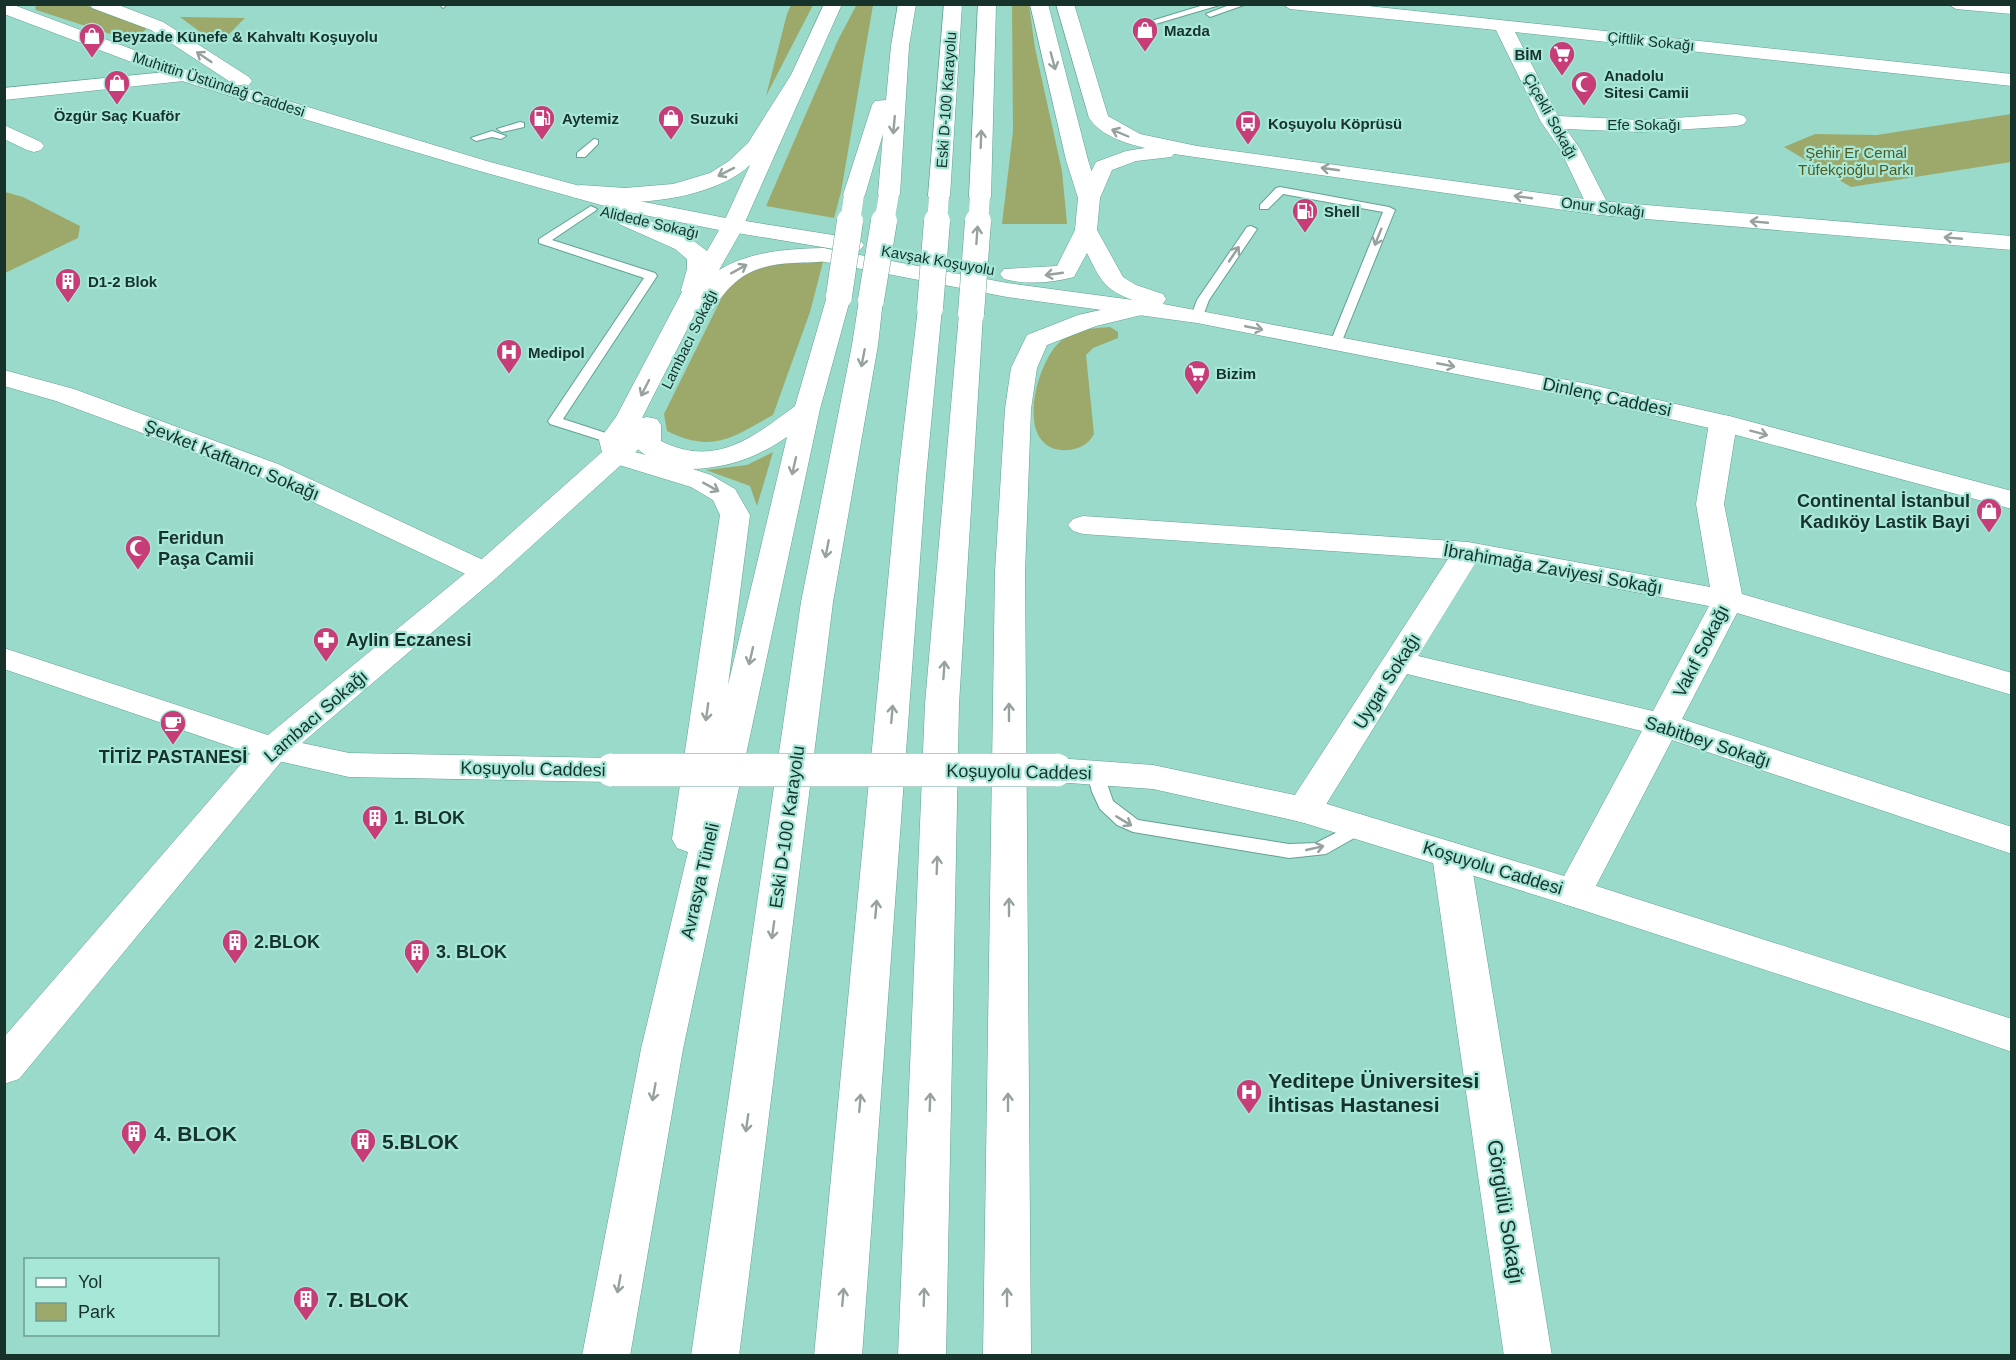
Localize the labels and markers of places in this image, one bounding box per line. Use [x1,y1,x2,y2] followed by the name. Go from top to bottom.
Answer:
[1130,15,1160,53] shop icon: Mazda
[77,21,107,59] shop icon: Beyzade Künefe & Kahvaltı Koşuyolu
[1164,22,1211,39] place label: Mazda
[112,28,378,45] place label: Beyzade Künefe & Kahvaltı Koşuyolu
[1547,39,1577,77] supermarket icon: BİM
[1515,46,1542,63] place label: BİM
[1604,67,1689,101] place label: Anadolu Sitesi Camii
[102,68,132,106] shop icon: Özgür Saç Kuaför
[1569,69,1599,107] mosque icon: Anadolu Sitesi Camii
[527,103,557,141] fuel station icon: Aytemiz
[656,103,686,141] shop icon: Suzuki
[54,107,181,124] place label: Özgür Saç Kuaför
[1233,108,1263,146] bus stop icon: Koşuyolu Köprüsü
[562,110,619,127] place label: Aytemiz
[690,110,738,127] place label: Suzuki
[1268,115,1402,132] place label: Koşuyolu Köprüsü
[1290,196,1320,234] fuel station icon: Shell
[1324,203,1360,220] place label: Shell
[53,266,83,304] building icon: D1-2 Blok
[88,273,158,290] place label: D1-2 Blok
[494,337,524,375] hospital icon: Medipol
[528,344,585,361] place label: Medipol
[1182,358,1212,396] supermarket icon: Bizim
[1216,365,1256,382] place label: Bizim
[1797,491,1970,532] place label: Continental İstanbul Kadıköy Lastik Bayi
[1974,496,2004,534] shop icon: Continental İstanbul Kadıköy Lastik Bayi
[158,528,254,569] place label: Feridun Paşa Camii
[123,533,153,571] mosque icon: Feridun Paşa Camii
[311,625,341,663] pharmacy icon: Aylin Eczanesi
[346,630,471,650] place label: Aylin Eczanesi
[158,708,188,746] cafe icon: TİTİZ PASTANESİ
[99,747,247,767] place label: TİTİZ PASTANESİ
[360,803,390,841] building icon: 1. BLOK
[394,808,465,828] place label: 1. BLOK
[220,927,250,965] building icon: 2.BLOK
[254,932,320,952] place label: 2.BLOK
[402,937,432,975] building icon: 3. BLOK
[436,942,507,962] place label: 3. BLOK
[1268,1069,1479,1116] place label: Yeditepe Üniversitesi İhtisas Hastanesi
[1234,1077,1264,1115] hospital icon: Yeditepe Üniversitesi İhtisas Hastanesi
[119,1118,149,1156] building icon: 4. BLOK
[154,1122,237,1145] place label: 4. BLOK
[348,1126,378,1164] building icon: 5.BLOK
[382,1130,459,1153] place label: 5.BLOK
[291,1284,321,1322] building icon: 7. BLOK
[326,1288,409,1311] place label: 7. BLOK

